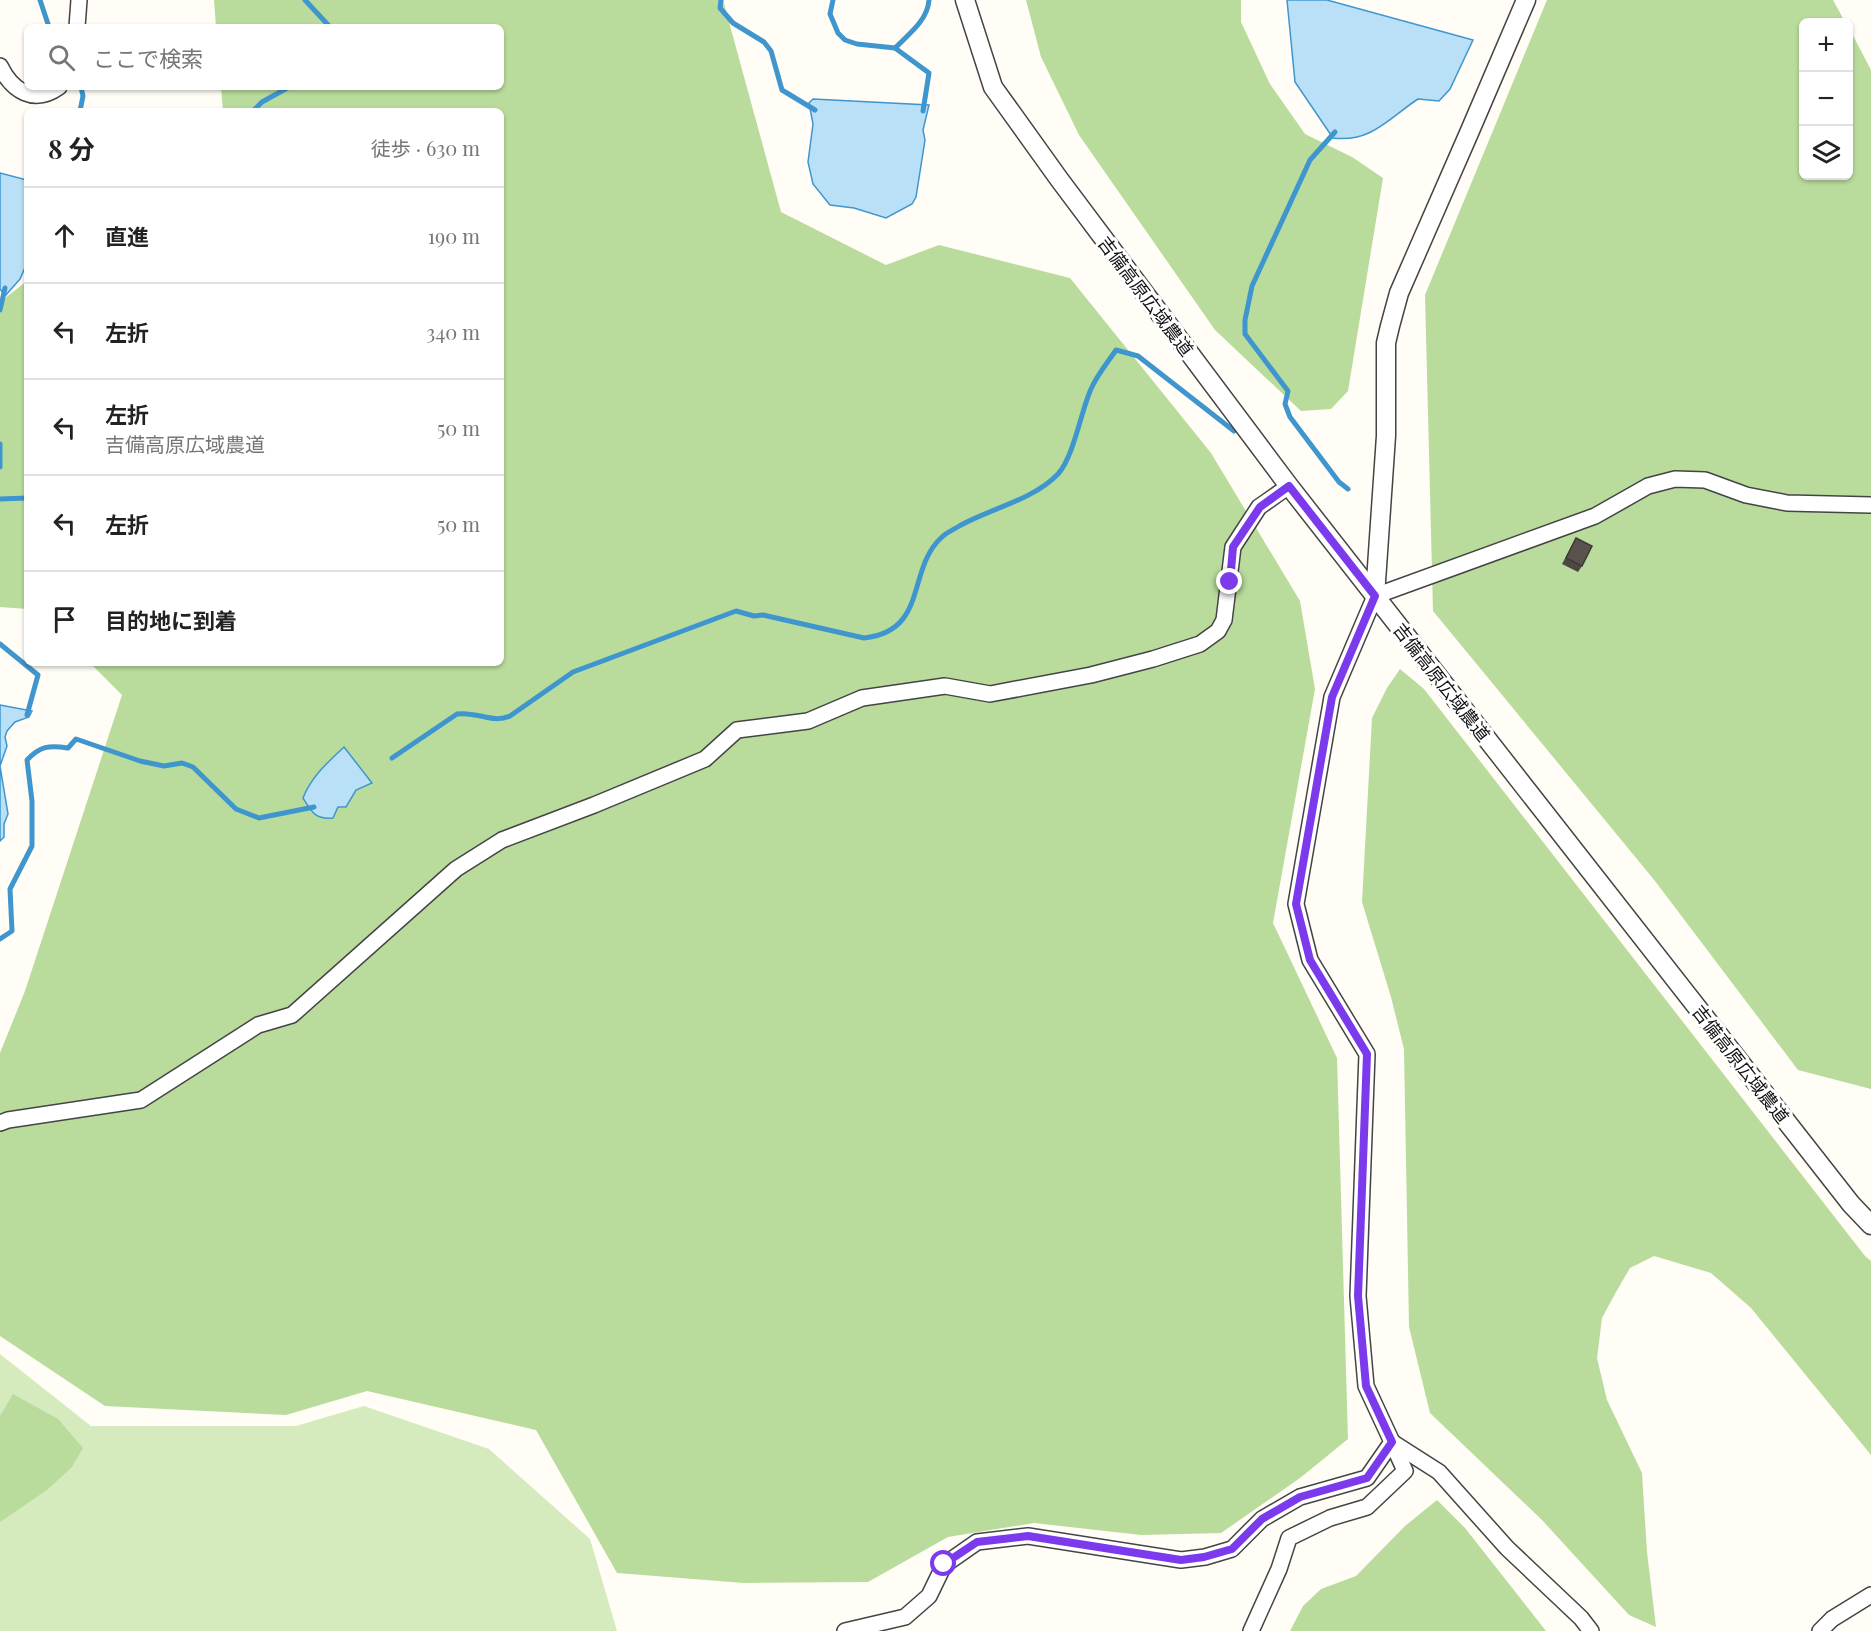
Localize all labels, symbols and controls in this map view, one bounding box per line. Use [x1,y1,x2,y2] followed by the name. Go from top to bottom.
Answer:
[1799,18,1853,180] map controls
[1799,18,1853,72] button: +
[24,24,504,90] search box
[45,41,78,74] icon: search
[93,43,203,73] text: ここで検索
[1799,72,1853,126] button: −
[1799,126,1853,180] button: layers
[48,131,95,166] text: 8 分
[371,134,480,161] text: 徒歩 · 630 m
[48,219,81,252] icon: ahead
[105,221,149,251] text: 直進
[428,222,480,249] text: 190 m
[1093,231,1199,361] street label: 吉備高原広域農道
[48,315,81,348] icon: left
[105,317,149,347] text: 左折
[426,318,480,345] text: 340 m
[105,399,149,429] text: 左折
[48,411,81,444] icon: left
[437,414,480,441] text: 50 m
[105,430,265,457] text: 吉備高原広域農道
[48,507,81,540] icon: left
[105,509,149,539] text: 左折
[437,510,480,537] text: 50 m
[1216,568,1242,594] route end
[48,603,81,636] icon: arrive
[105,605,237,635] text: 目的地に到着
[1388,618,1496,746] street label: 吉備高原広域農道
[1687,1000,1795,1128] street label: 吉備高原広域農道
[930,1550,956,1576] route start

